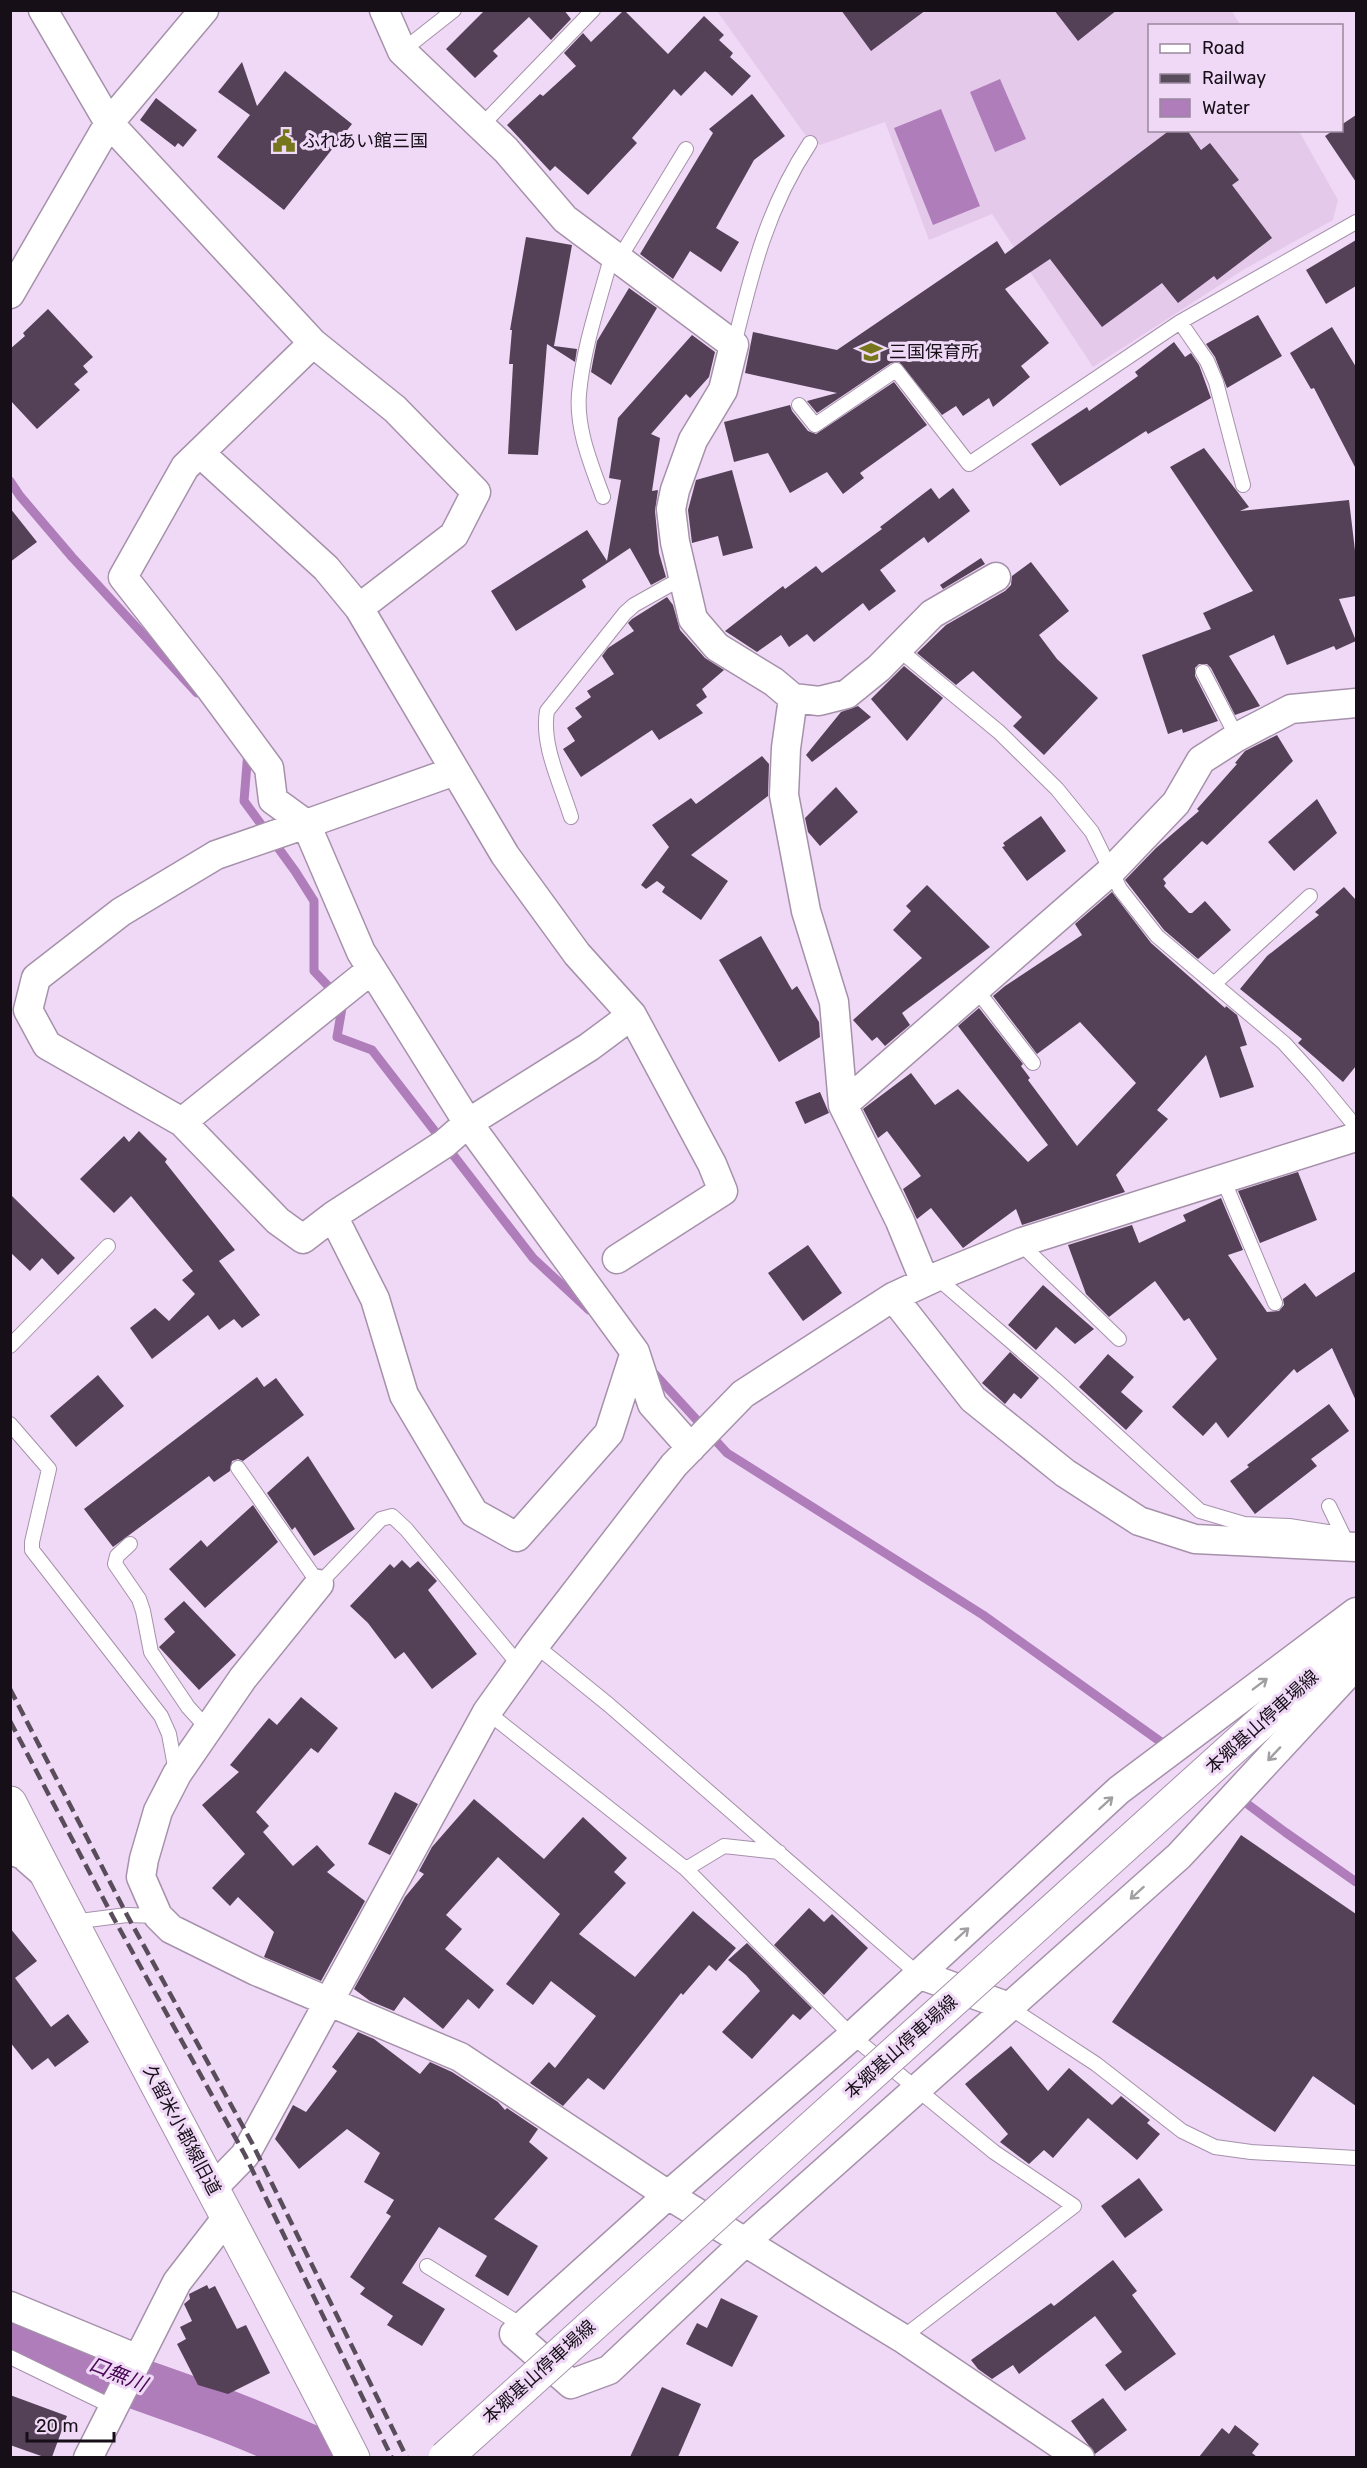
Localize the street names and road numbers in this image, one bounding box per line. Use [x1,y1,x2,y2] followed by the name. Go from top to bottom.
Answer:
[1201,1666,1323,1778] street label: 本郷基山停車場線
[840,1991,962,2103] street label: 本郷基山停車場線
[138,2061,226,2199] street label: 久留米小郡線旧道
[478,2316,600,2428] street label: 本郷基山停車場線

